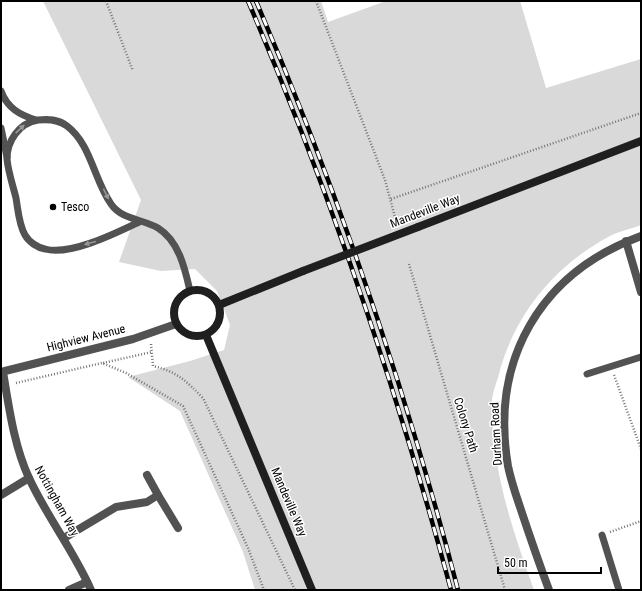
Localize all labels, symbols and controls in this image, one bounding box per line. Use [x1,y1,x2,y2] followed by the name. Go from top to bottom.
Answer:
[15,125,25,134] one-way arrow
[103,188,109,199] one-way arrow
[388,191,462,231] street label: Mandeville Way
[61,200,89,214] place label: Tesco
[48,202,58,212] marker: Tesco
[84,240,97,246] one-way arrow
[45,321,127,355] street label: Highview Avenue
[451,396,481,454] street label: Colony Path
[487,402,505,466] street label: Durham Road
[32,464,82,538] street label: Nottingham Way
[268,465,310,539] street label: Mandeville Way
[498,549,601,575] scale bar
[504,556,528,570] text: 50 m

